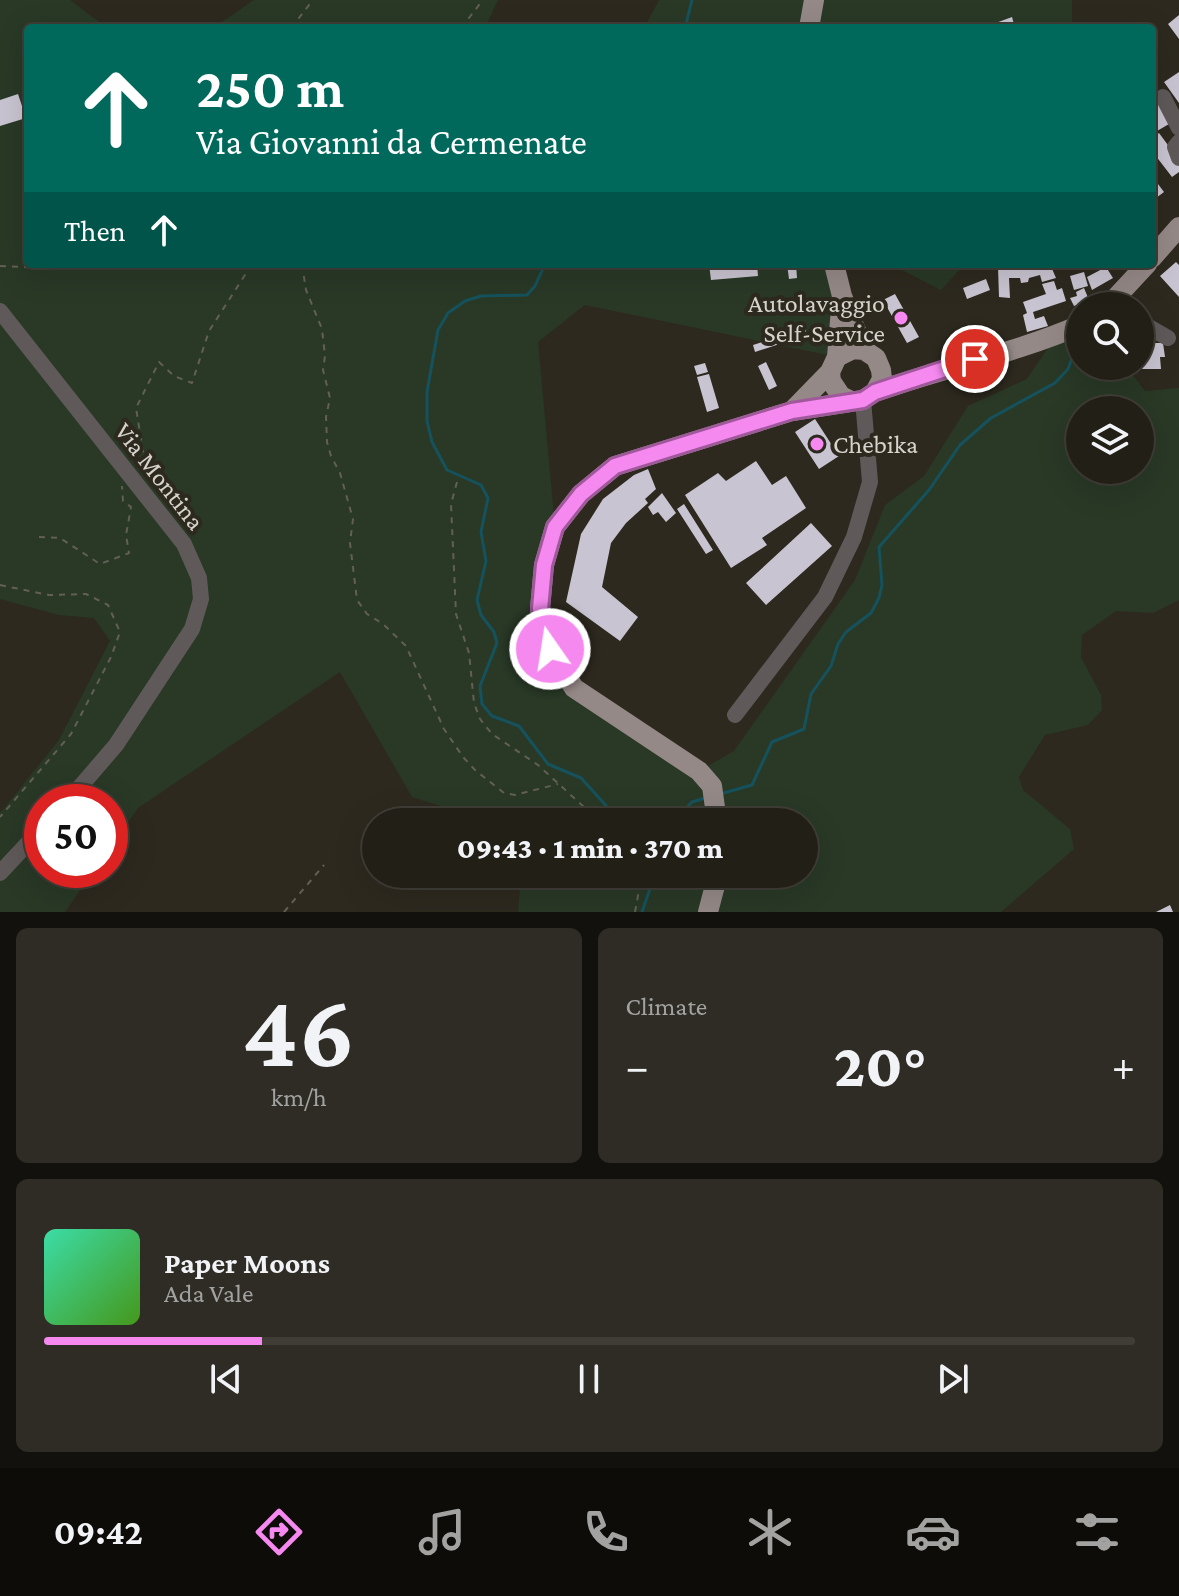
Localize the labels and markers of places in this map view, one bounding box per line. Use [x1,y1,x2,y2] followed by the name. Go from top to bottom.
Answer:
[748,289,885,348] place label: Autolavaggio Self-Service
[892,309,910,327] marker: Autolavaggio Self-Service
[941,325,1009,393] pin
[833,430,918,459] place label: Chebika
[808,435,826,453] marker: Chebika

